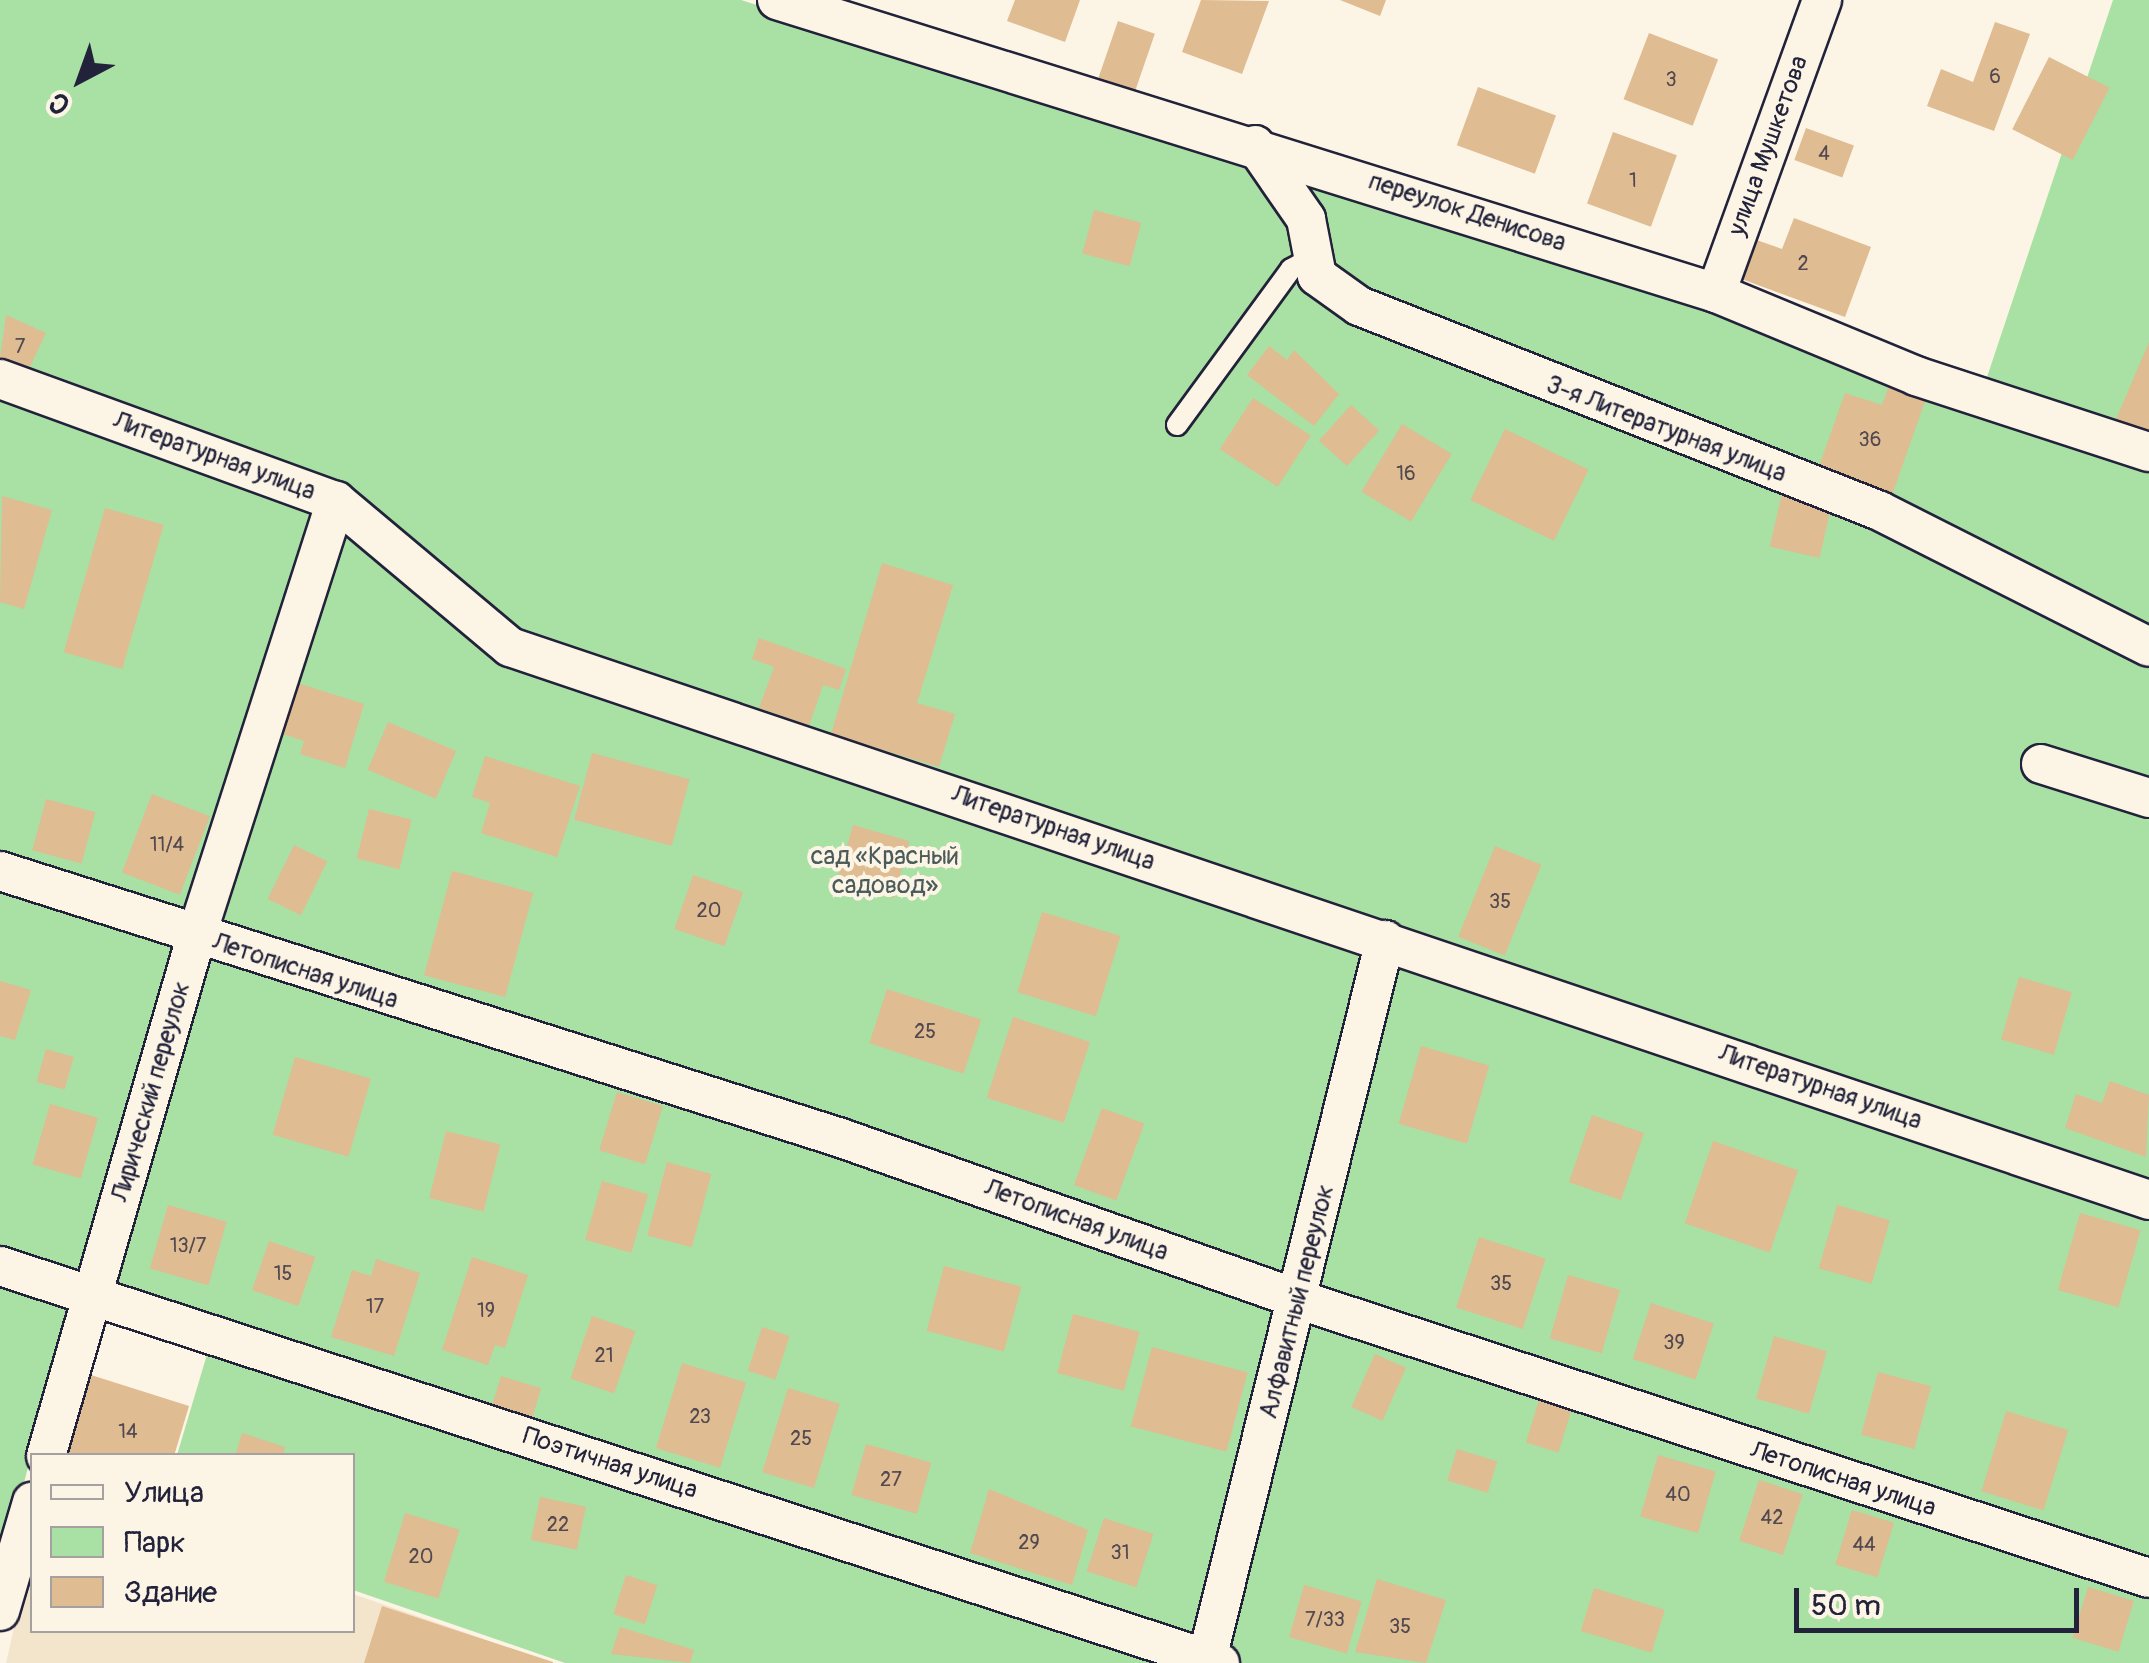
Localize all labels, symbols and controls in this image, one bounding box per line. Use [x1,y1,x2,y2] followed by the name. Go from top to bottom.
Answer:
[30,30,130,130] north arrow
[1723,52,1815,240] street label: улица Мушкетова
[1989,64,2001,88] house number: 6
[1665,67,1677,91] house number: 3
[42,84,78,122] text: С
[1818,141,1830,165] house number: 4
[1365,167,1569,259] street label: переулок Денисова
[1629,168,1637,192] house number: 1
[1797,251,1809,275] house number: 2
[15,334,25,358] house number: 7
[1542,370,1790,490] street label: 3-я Литературная улица
[109,406,319,508] street label: Литературная улица
[1859,427,1881,451] house number: 36
[1396,461,1416,485] house number: 16
[947,780,1159,878] street label: Литературная улица
[150,832,184,856] house number: 11/4
[811,843,959,902] park label: сад «Красный садовод»
[1489,889,1511,913] house number: 35
[697,898,721,922] house number: 20
[208,928,402,1016] street label: Летописная улица
[106,979,198,1205] street label: Лирический переулок
[914,1019,936,1043] house number: 25
[1714,1039,1926,1137] street label: Литературная улица
[980,1174,1172,1268] street label: Летописная улица
[1254,1182,1342,1422] street label: Алфавитный переулок
[170,1233,206,1257] house number: 13/7
[274,1261,292,1285] house number: 15
[1490,1271,1512,1295] house number: 35
[366,1294,384,1318] house number: 17
[477,1298,495,1322] house number: 19
[1663,1330,1685,1354] house number: 39
[595,1343,613,1367] house number: 21
[689,1404,711,1428] house number: 23
[118,1419,138,1443] house number: 14
[519,1422,701,1506] street label: Поэтичная улица
[790,1426,812,1450] house number: 25
[1746,1436,1940,1524] street label: Летописная улица
[30,1453,355,1633] legend
[880,1467,902,1491] house number: 27
[124,1474,204,1511] text: Улица
[1665,1482,1691,1506] house number: 40
[1761,1505,1783,1529] house number: 42
[547,1512,569,1536] house number: 22
[124,1524,186,1561] text: Парк
[1018,1530,1040,1554] house number: 29
[1852,1532,1876,1556] house number: 44
[1111,1540,1129,1564] house number: 31
[409,1544,433,1568] house number: 20
[1799,1568,2084,1630] scale bar
[124,1574,217,1611] text: Здание
[1811,1587,1881,1624] text: 50 m
[1305,1607,1345,1631] house number: 7/33
[1389,1614,1411,1638] house number: 35

